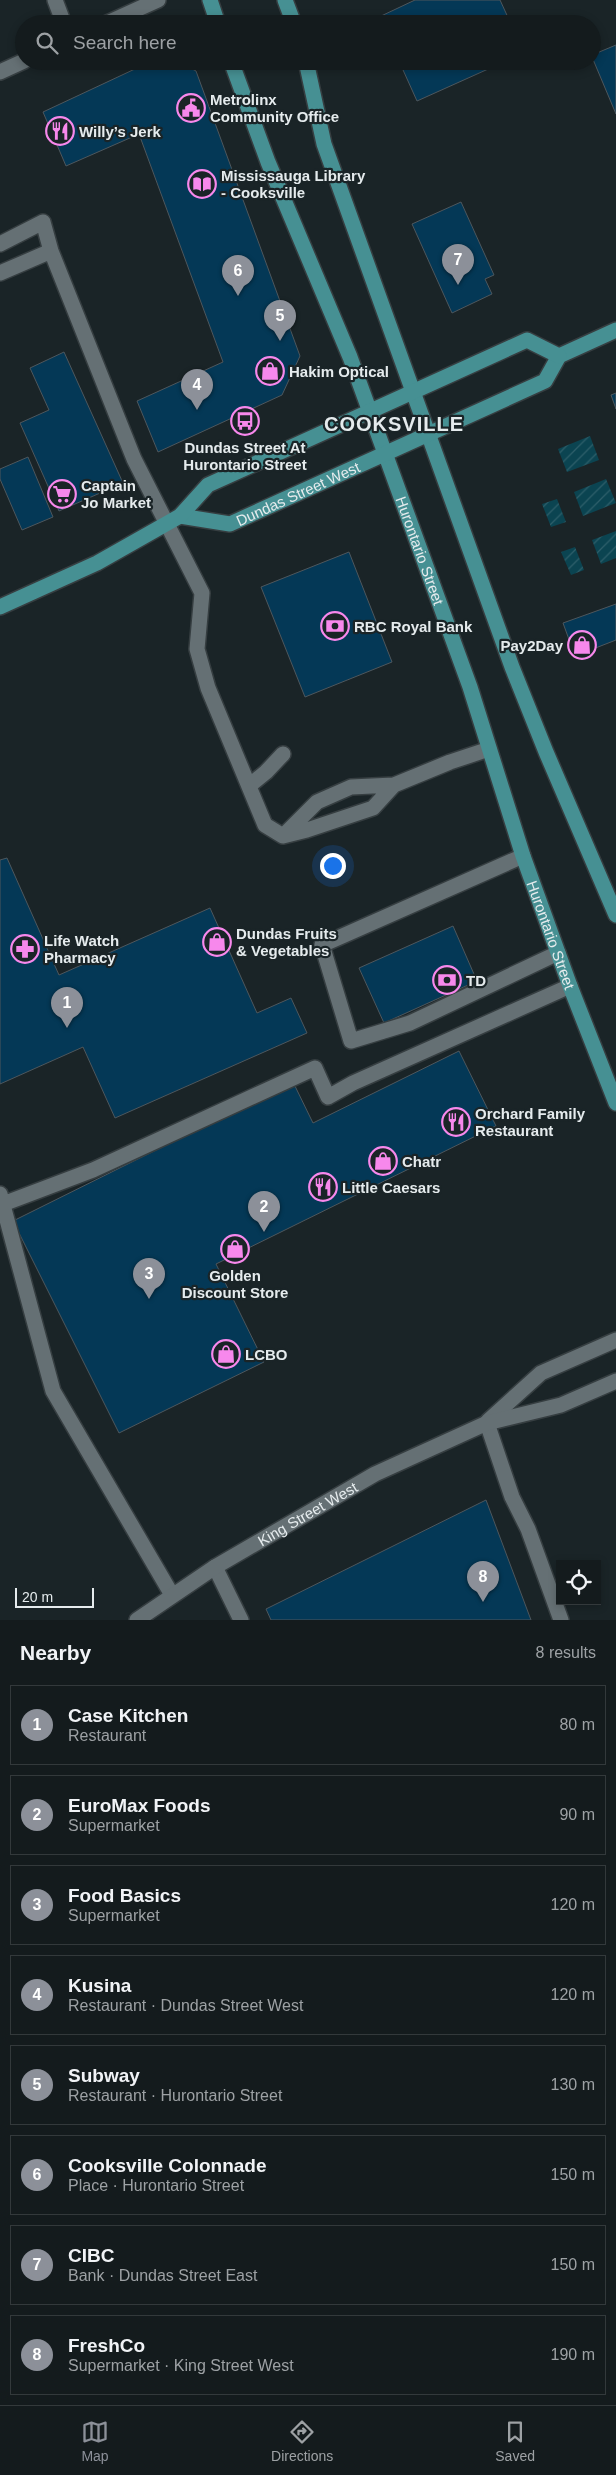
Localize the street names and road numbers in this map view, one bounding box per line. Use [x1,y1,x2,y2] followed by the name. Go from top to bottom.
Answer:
[233,457,363,529] street label: Dundas Street West
[393,494,448,608] street label: Hurontario Street
[524,878,579,992] street label: Hurontario Street
[254,1477,361,1549] street label: King Street West

